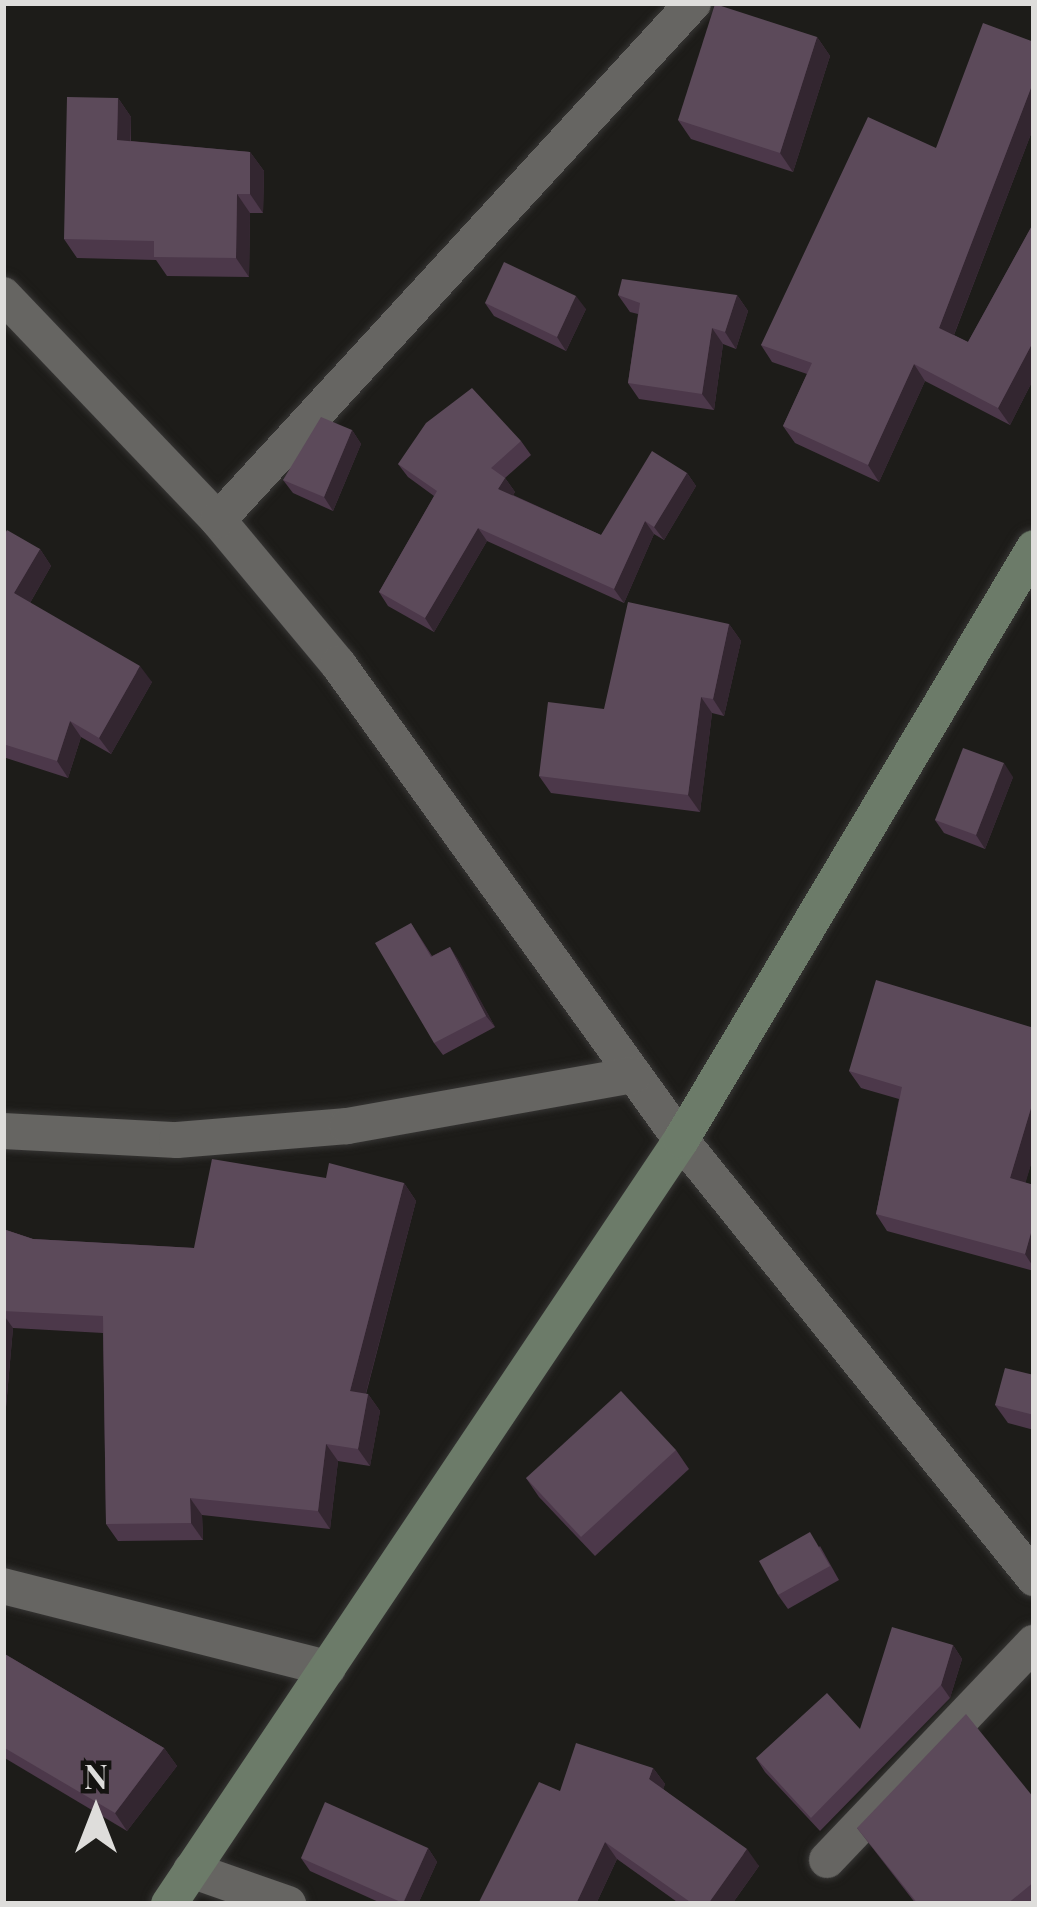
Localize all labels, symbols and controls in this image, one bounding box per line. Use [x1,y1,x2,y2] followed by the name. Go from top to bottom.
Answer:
[36,1751,156,1871] north arrow
[84,1753,108,1797] text: N

